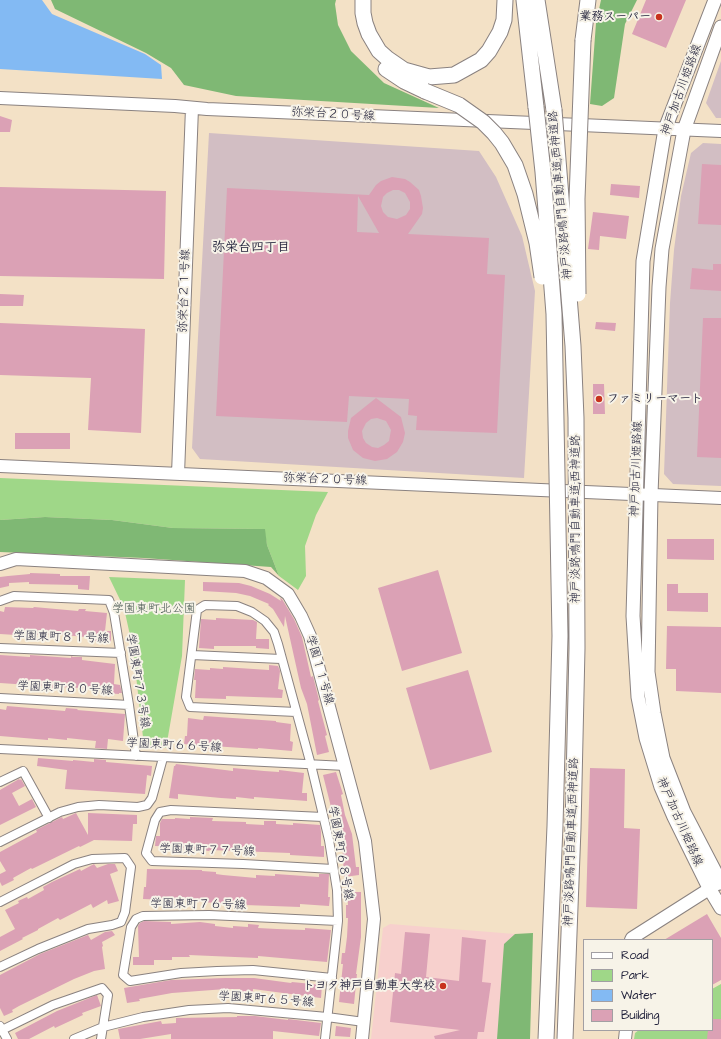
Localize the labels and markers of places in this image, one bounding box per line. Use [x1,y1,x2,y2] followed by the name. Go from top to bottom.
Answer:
[579,10,651,24] place label: 業務スーパー
[654,12,664,22] marker: 業務スーパー
[607,392,703,406] place label: ファミリーマート
[594,394,604,404] marker: ファミリーマート
[303,979,435,993] place label: トヨタ神戸自動車大学校
[438,981,448,991] marker: トヨタ神戸自動車大学校

